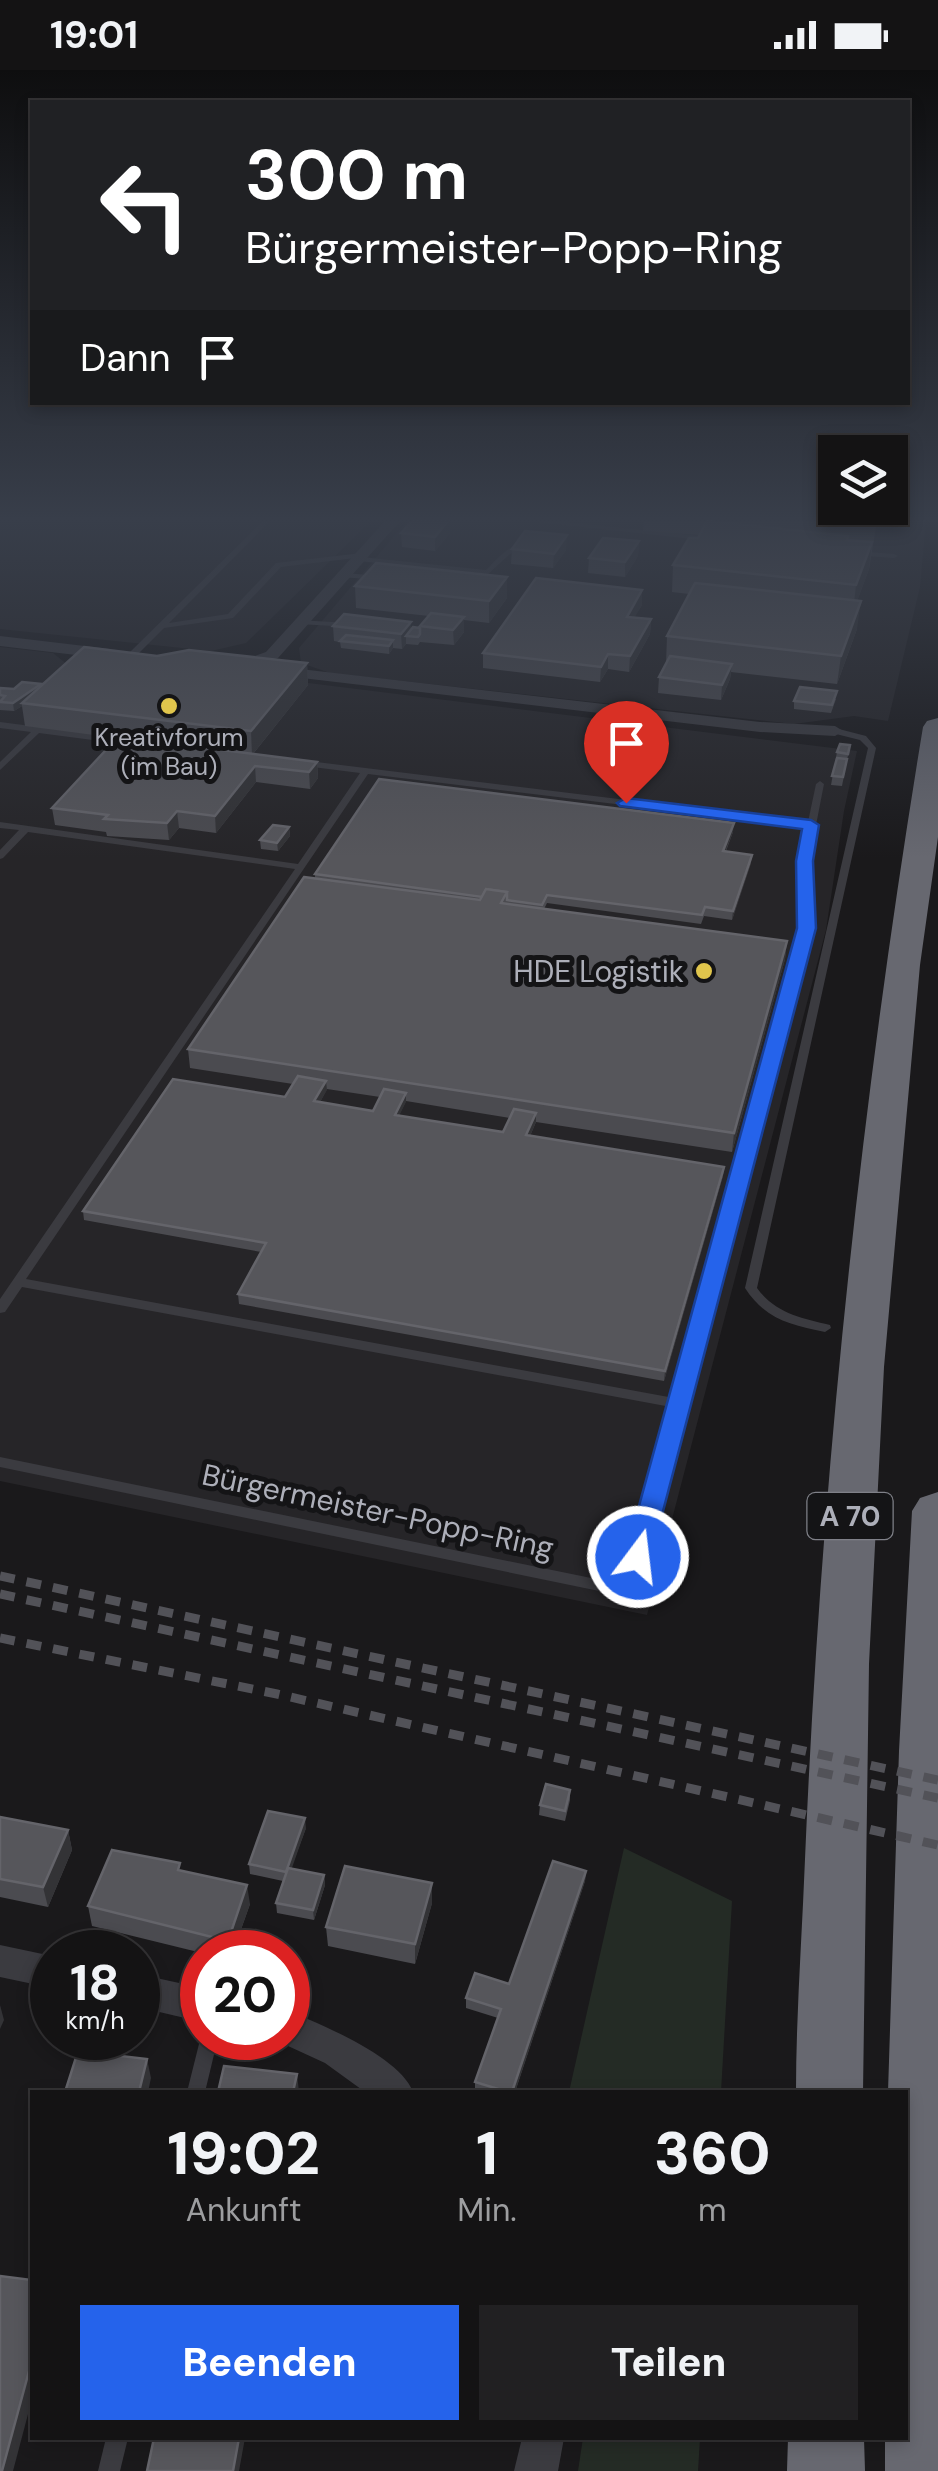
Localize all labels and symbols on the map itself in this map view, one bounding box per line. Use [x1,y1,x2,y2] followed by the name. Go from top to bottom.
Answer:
[158,695,180,717] marker: Kreativforum (im Bau)
[584,701,669,804] pin
[95,721,243,783] place label: Kreativforum (im Bau)
[513,952,684,991] place label: HDE Logistik
[693,960,715,982] marker: HDE Logistik
[199,1455,557,1567] street label: Bürgermeister-Popp-Ring
[808,1493,892,1539] road number: A 70
[586,1505,690,1609] position arrow
[180,1930,310,2060] speed limit sign: 20

